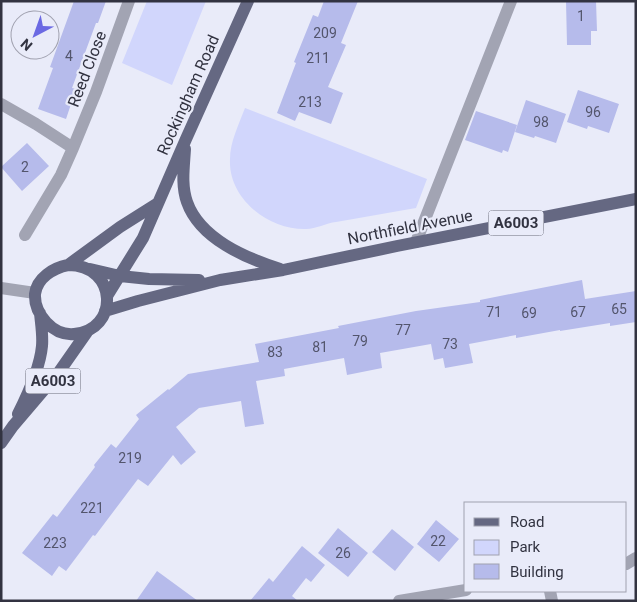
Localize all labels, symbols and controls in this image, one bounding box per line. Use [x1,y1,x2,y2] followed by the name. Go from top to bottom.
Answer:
[577,8,585,24] house number: 1
[10,10,60,60] north arrow
[313,25,337,41] house number: 209
[64,28,110,110] street label: Reed Close
[153,32,223,158] street label: Rockingham Road
[17,36,35,54] text: N
[65,48,73,64] house number: 4
[306,50,330,66] house number: 211
[298,94,322,110] house number: 213
[585,104,601,120] house number: 96
[533,114,549,130] house number: 98
[21,159,29,175] house number: 2
[346,206,474,248] street label: Northfield Avenue
[488,210,544,236] road number: A6003
[611,301,627,317] house number: 65
[486,304,502,320] house number: 71
[570,304,586,320] house number: 67
[521,305,537,321] house number: 69
[395,322,411,338] house number: 77
[352,333,368,349] house number: 79
[442,336,458,352] house number: 73
[312,339,328,355] house number: 81
[267,344,283,360] house number: 83
[26,368,80,394] road number: A6003
[118,450,142,466] house number: 219
[80,500,104,516] house number: 221
[464,502,627,592] legend
[510,513,544,531] text: Road
[430,533,446,549] house number: 22
[43,535,67,551] house number: 223
[510,538,541,556] text: Park
[335,545,351,561] house number: 26
[510,563,564,581] text: Building

